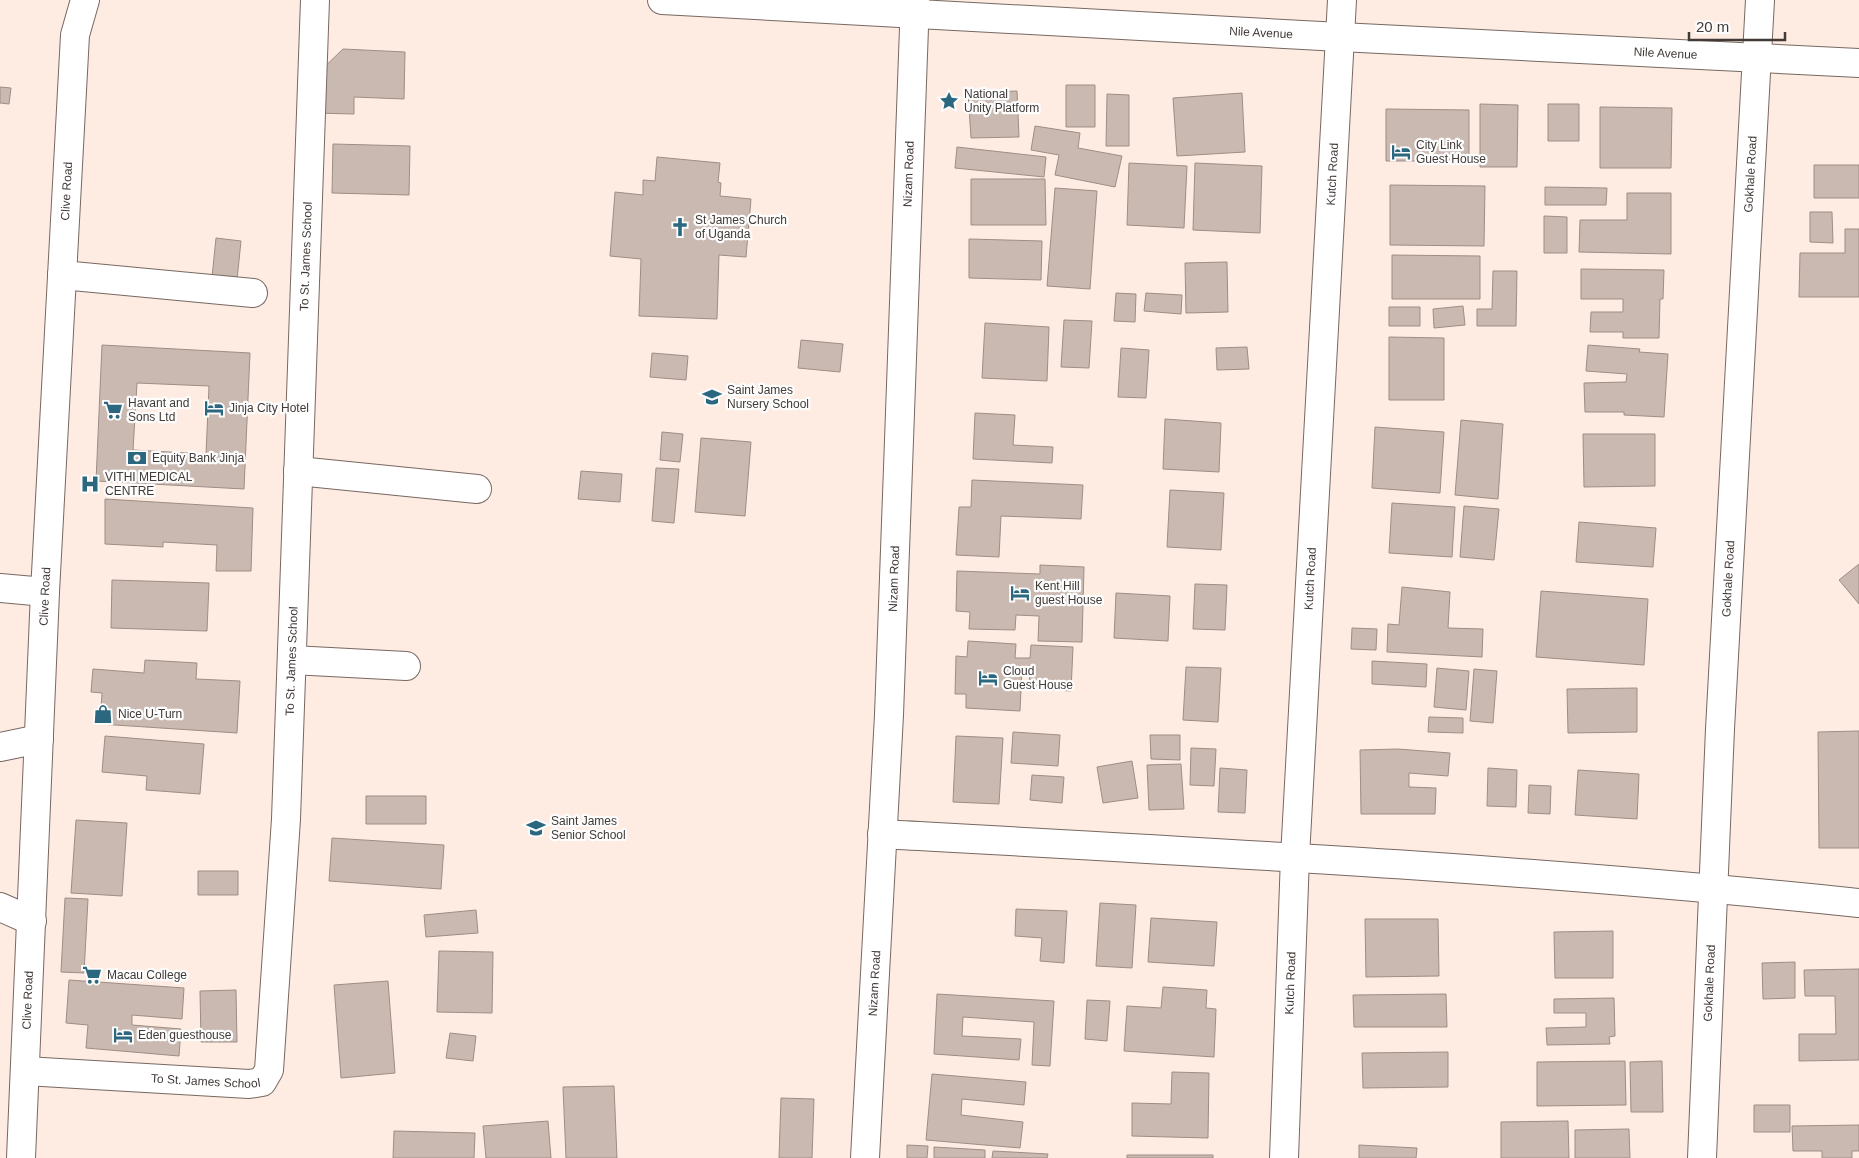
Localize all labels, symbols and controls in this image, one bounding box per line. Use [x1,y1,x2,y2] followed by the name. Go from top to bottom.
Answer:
[1689,10,1785,42] scale bar
[1696,18,1729,35] text: 20 m
[1229,24,1294,41] street label: Nile Avenue
[1633,45,1698,62] street label: Nile Avenue
[964,87,1039,115] place label: National Unity Platform
[938,90,960,112] place icon: National Unity Platform
[1741,135,1760,213] street label: Gokhale Road
[1416,138,1486,166] place label: City Link Guest House
[900,141,917,207] street label: Nizam Road
[1390,141,1412,163] hotel icon: City Link Guest House
[1324,142,1341,206] street label: Kutch Road
[58,161,75,221] street label: Clive Road
[297,201,315,311] street label: To St. James School
[695,213,787,241] place label: St James Church of Uganda
[669,216,691,238] church icon: St James Church of Uganda
[727,383,809,411] place label: Saint James Nursery School
[701,386,723,408] school or university icon: Saint James Nursery School
[128,396,189,424] place label: Havant and Sons Ltd
[203,397,225,419] hotel icon: Jinja City Hotel
[102,399,124,421] supermarket icon: Havant and Sons Ltd
[229,401,309,415] place label: Jinja City Hotel
[126,447,148,469] bank icon: Equity Bank Jinja
[152,451,244,465] place label: Equity Bank Jinja
[105,470,193,498] place label: VITHI MEDICAL CENTRE
[79,473,101,495] hospital icon: VITHI MEDICAL CENTRE
[1719,540,1737,617] street label: Gokhale Road
[886,545,902,612] street label: Nizam Road
[1302,547,1319,610] street label: Kutch Road
[37,567,53,626] street label: Clive Road
[1035,579,1103,607] place label: Kent Hill guest House
[1009,582,1031,604] hotel icon: Kent Hill guest House
[283,606,301,716] street label: To St. James School
[1003,664,1073,692] place label: Cloud Guest House
[977,667,999,689] hotel icon: Cloud Guest House
[92,703,114,725] shop icon: Nice U-Turn
[118,707,182,721] place label: Nice U-Turn
[551,814,626,842] place label: Saint James Senior School
[525,817,547,839] school or university icon: Saint James Senior School
[1701,944,1718,1022] street label: Gokhale Road
[866,950,883,1017] street label: Nizam Road
[1282,951,1299,1015] street label: Kutch Road
[81,964,103,986] supermarket icon: Macau College
[107,968,187,982] place label: Macau College
[19,970,36,1030] street label: Clive Road
[112,1024,134,1046] hotel icon: Eden guesthouse
[138,1028,232,1042] place label: Eden guesthouse
[151,1071,261,1091] street label: To St. James School

